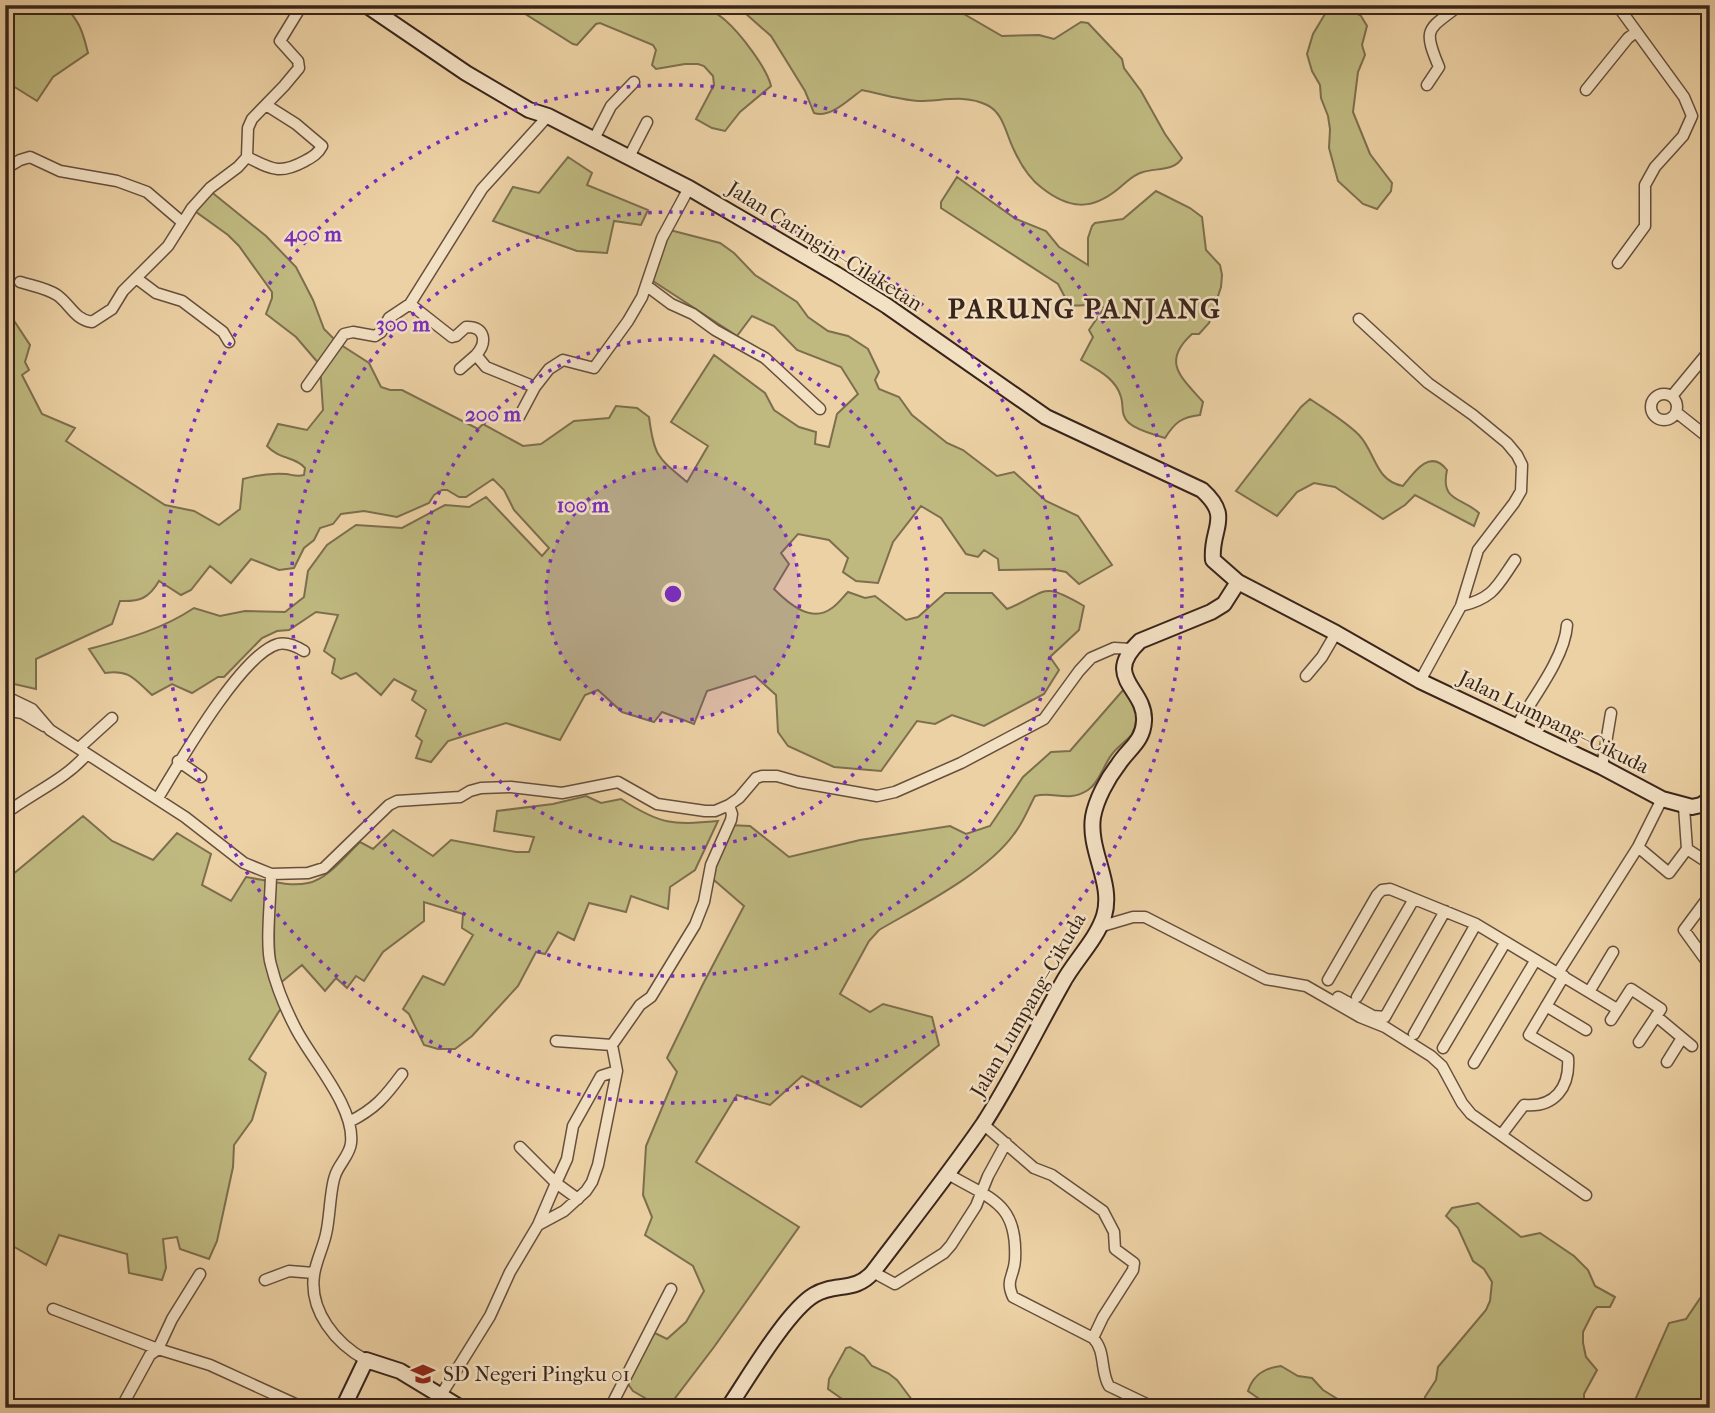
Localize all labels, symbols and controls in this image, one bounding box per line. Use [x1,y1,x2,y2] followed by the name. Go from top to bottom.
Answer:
[721,175,927,316] street label: Jalan Caringin–Cilaketan
[283,222,342,247] text: 400 m
[948,292,1222,325] district label: PARUNG PANJANG
[376,312,430,336] text: 300 m
[465,402,522,426] text: 200 m
[557,493,610,517] text: 100 m
[661,582,685,606] centre of rings
[1453,665,1653,779] street label: Jalan Lumpang–Cikuda
[964,908,1091,1103] street label: Jalan Lumpang–Cikuda
[409,1360,437,1388] school or university icon: SD Negeri Pingku 01
[443,1362,630,1386] place label: SD Negeri Pingku 01

